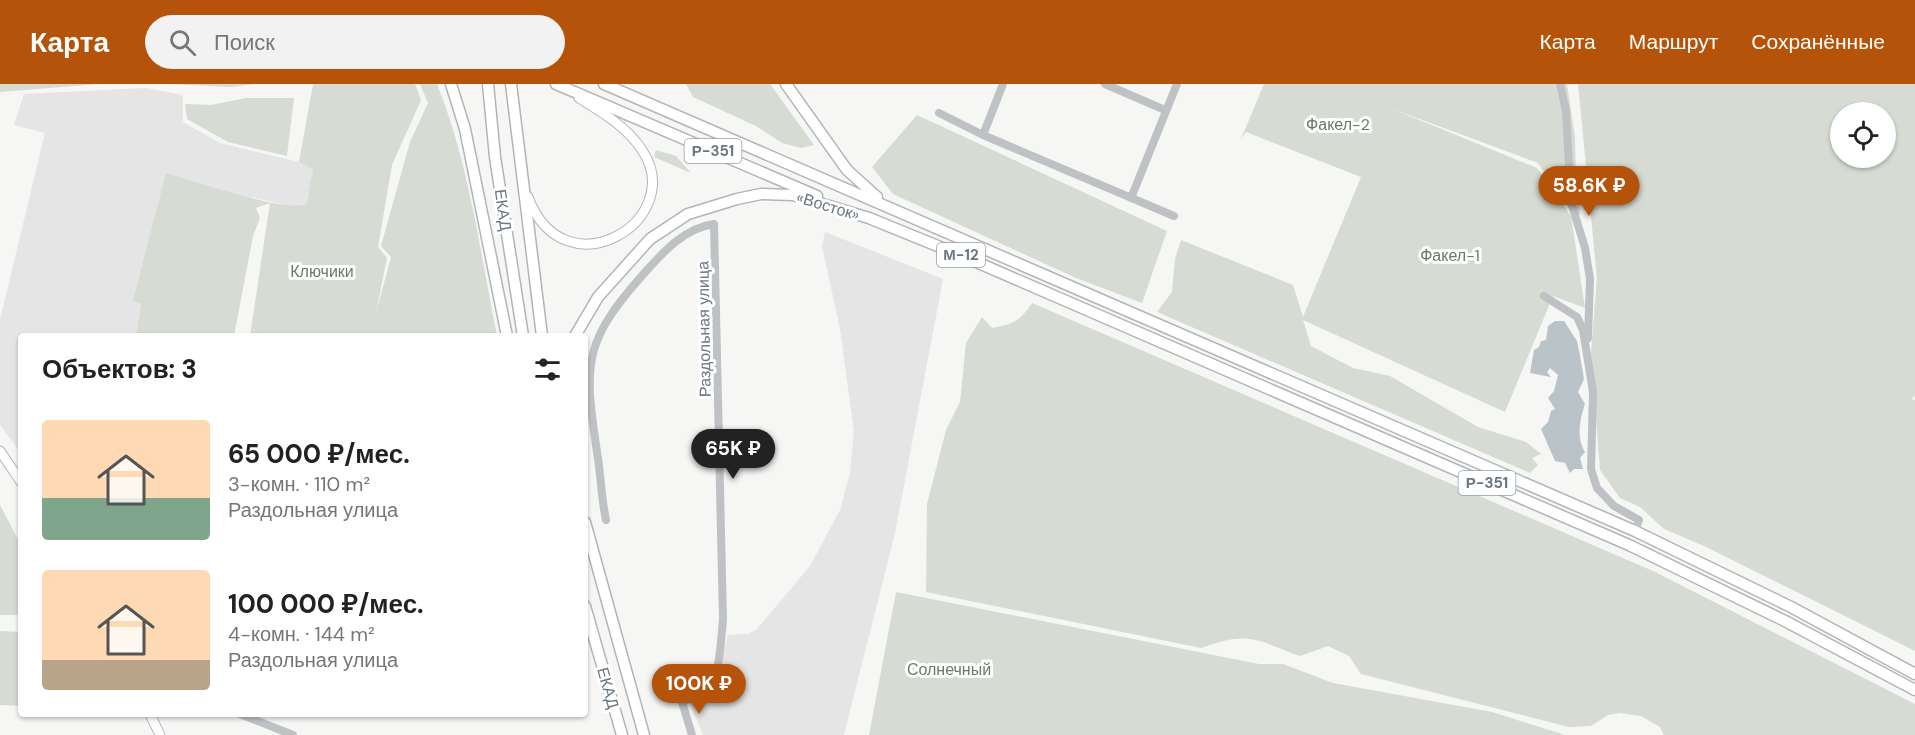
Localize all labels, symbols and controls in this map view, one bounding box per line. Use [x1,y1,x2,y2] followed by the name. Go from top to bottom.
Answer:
[145,15,565,69] search box
[30,24,109,61] text: Карта
[166,26,199,59] icon: search
[214,28,275,57] text: Поиск
[1540,28,1596,56] text: Карта
[1629,28,1718,56] text: Маршрут
[1751,28,1885,56] text: Сохранённые
[1830,102,1896,168] map controls
[1830,102,1896,168] button: locate
[1306,114,1370,135] park label: Факел-2
[684,139,742,163] road number: Р-351
[1534,166,1644,217] pin: 58.6K ₽
[1552,172,1626,198] text: 58.6K ₽
[794,186,862,226] street label: «Восток»
[490,188,516,232] street label: ЕКАД
[937,243,985,267] road number: М-12
[1420,245,1480,266] park label: Факел-1
[290,261,354,282] park label: Ключики
[692,261,716,397] street label: Раздольная улица
[42,352,197,386] text: Объектов: 3
[531,353,564,386] icon: filters
[691,429,775,480] pin: 65K ₽
[705,435,761,461] text: 65K ₽
[228,437,410,471] text: 65 000 ₽/мес.
[90,444,162,516] icon: home
[228,471,370,497] text: 3-комн. · 110 m²
[1458,471,1516,495] road number: Р-351
[228,497,398,523] text: Раздольная улица
[228,587,424,621] text: 100 000 ₽/мес.
[90,594,162,666] icon: home
[228,621,375,647] text: 4-комн. · 144 m²
[228,647,398,673] text: Раздольная улица
[907,659,991,680] park label: Солнечный
[650,664,748,715] pin: 100K ₽
[592,665,624,711] street label: ЕКАД
[666,670,732,696] text: 100K ₽

